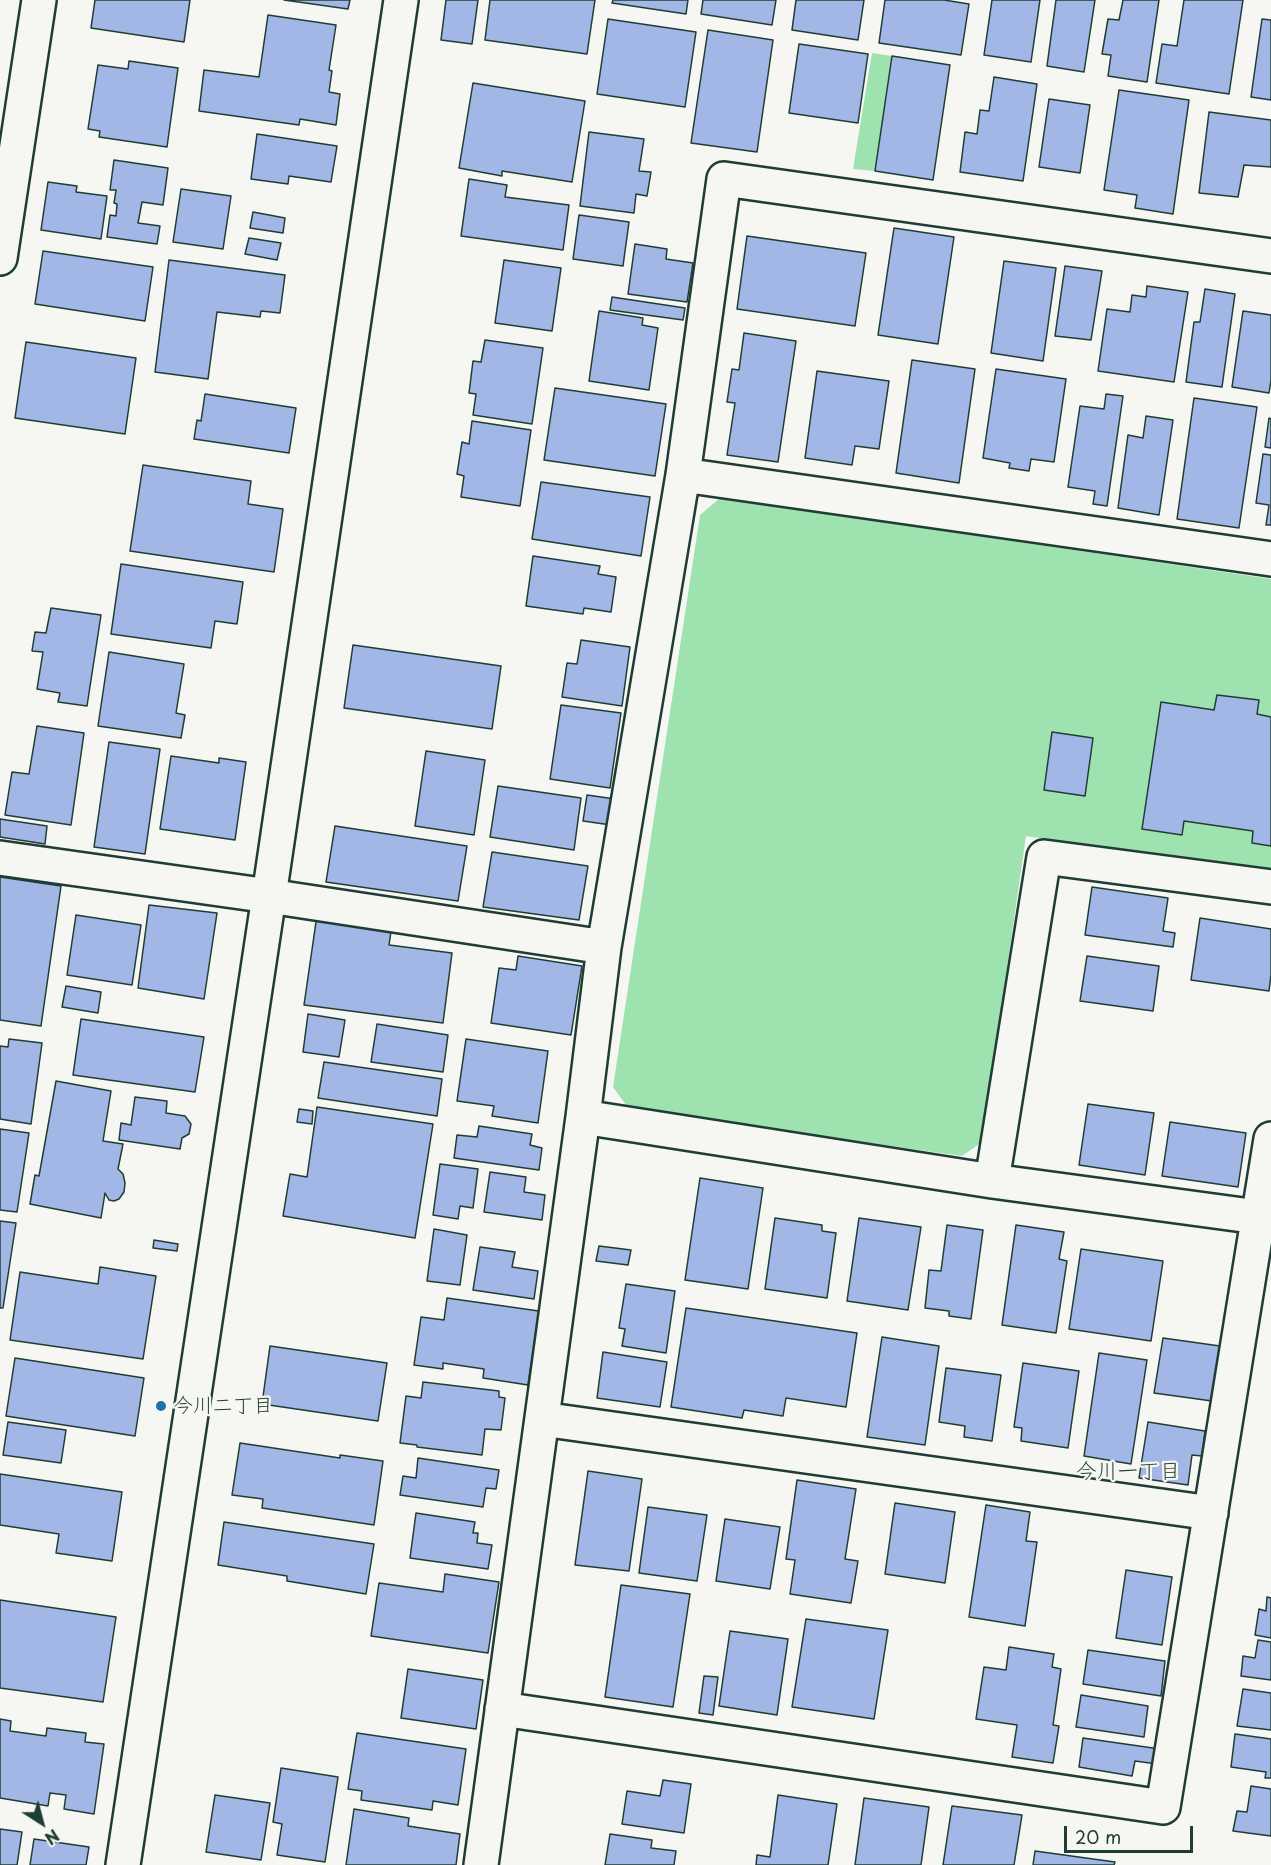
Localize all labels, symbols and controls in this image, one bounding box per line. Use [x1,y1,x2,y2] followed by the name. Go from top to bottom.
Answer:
[173,1394,273,1418] place label: 今川二丁目
[154,1399,168,1413] marker: 今川二丁目
[1076,1459,1180,1485] district label: 今川一丁目
[12,1793,72,1853] north arrow
[1067,1814,1196,1852] scale bar
[1075,1823,1121,1850] text: 20 m
[40,1824,65,1851] text: N

